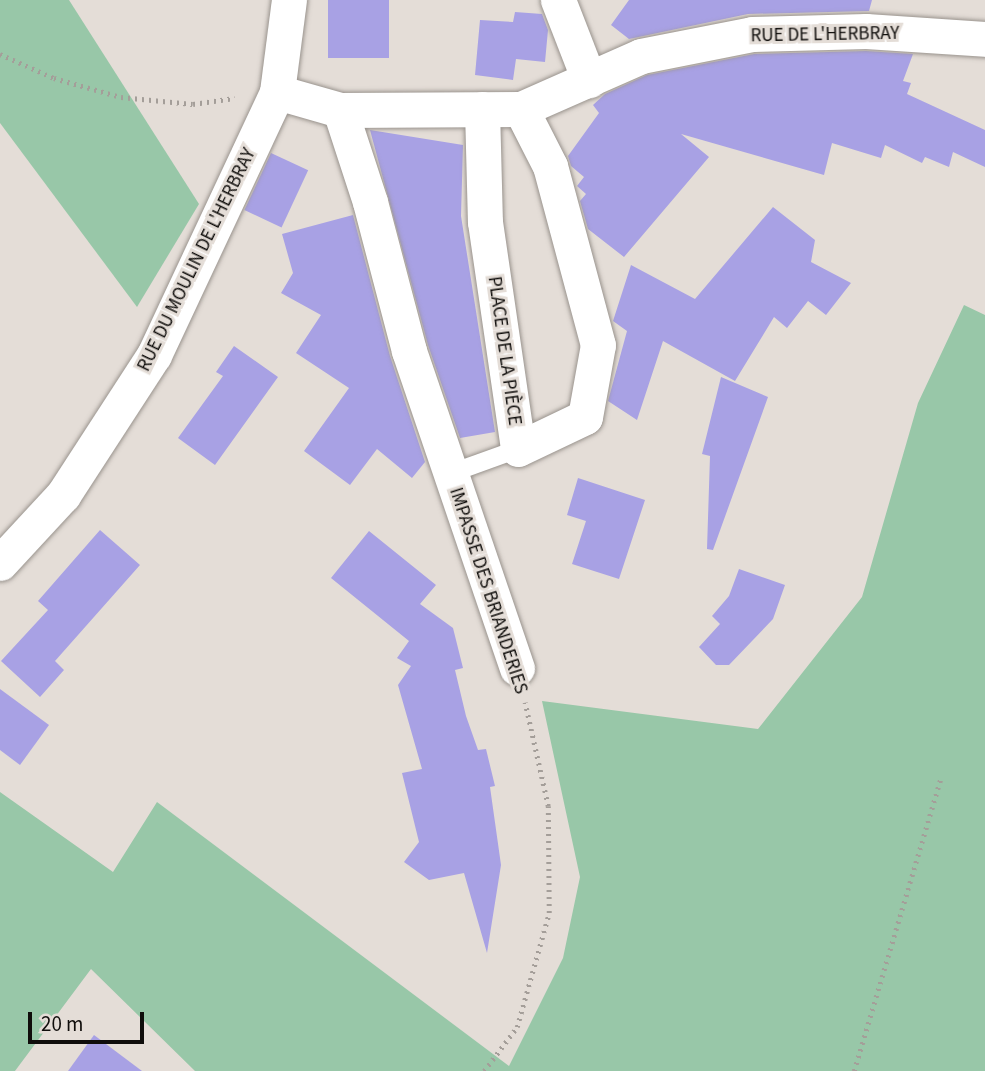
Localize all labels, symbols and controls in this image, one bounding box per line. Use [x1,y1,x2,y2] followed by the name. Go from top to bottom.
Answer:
[750,22,900,48] street label: RUE DE L'HERBRAY
[133,145,261,375] street label: RUE DU MOULIN DE L'HERBRAY
[482,275,526,427] street label: PLACE DE LA PIÈCE
[444,485,532,697] street label: IMPASSE DES BRIANDERIES
[32,998,147,1042] scale bar
[41,1009,83,1039] text: 20 m

